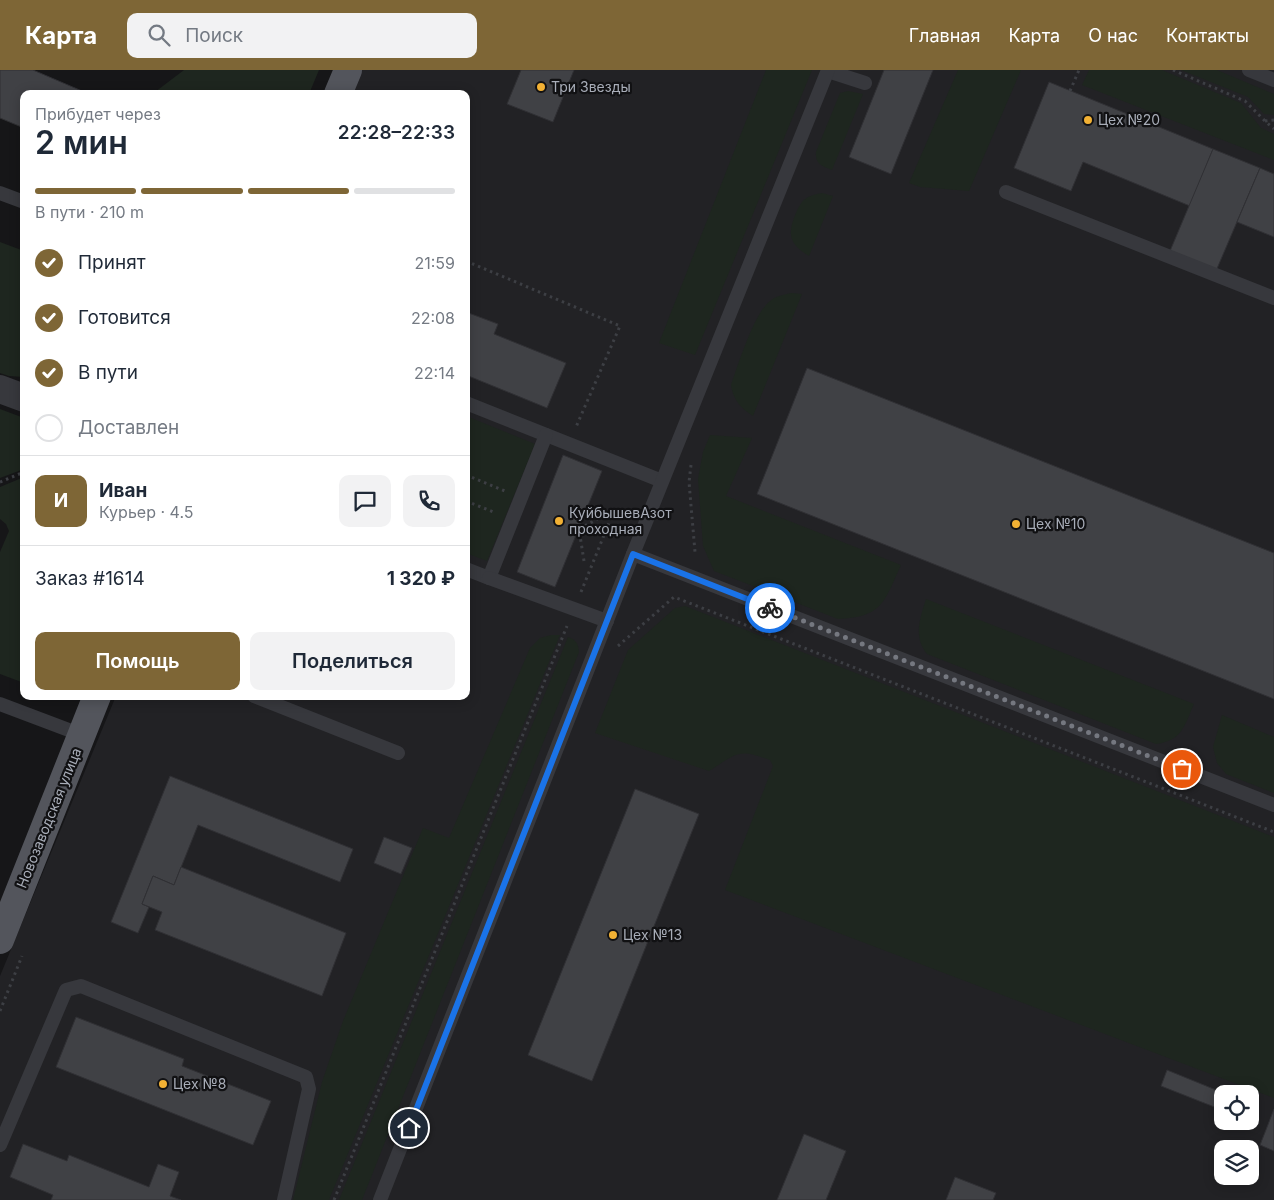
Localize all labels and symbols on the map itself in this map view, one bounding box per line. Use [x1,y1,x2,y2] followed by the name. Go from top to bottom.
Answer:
[551,78,631,95] place label: Три Звезды
[535,81,547,93] marker: Три Звезды
[1098,111,1160,128] place label: Цех №20
[1082,114,1094,126] marker: Цех №20
[569,504,672,537] place label: КуйбышевАзот проходная
[553,515,565,527] marker: КуйбышевАзот проходная
[1026,515,1085,532] place label: Цех №10
[1010,518,1022,530] marker: Цех №10
[745,583,795,633] courier
[13,745,84,890] street label: Новозаводская улица
[1161,748,1203,790] pin
[623,926,682,943] place label: Цех №13
[607,929,619,941] marker: Цех №13
[173,1075,226,1092] place label: Цех №8
[157,1078,169,1090] marker: Цех №8
[388,1107,430,1149] pin

